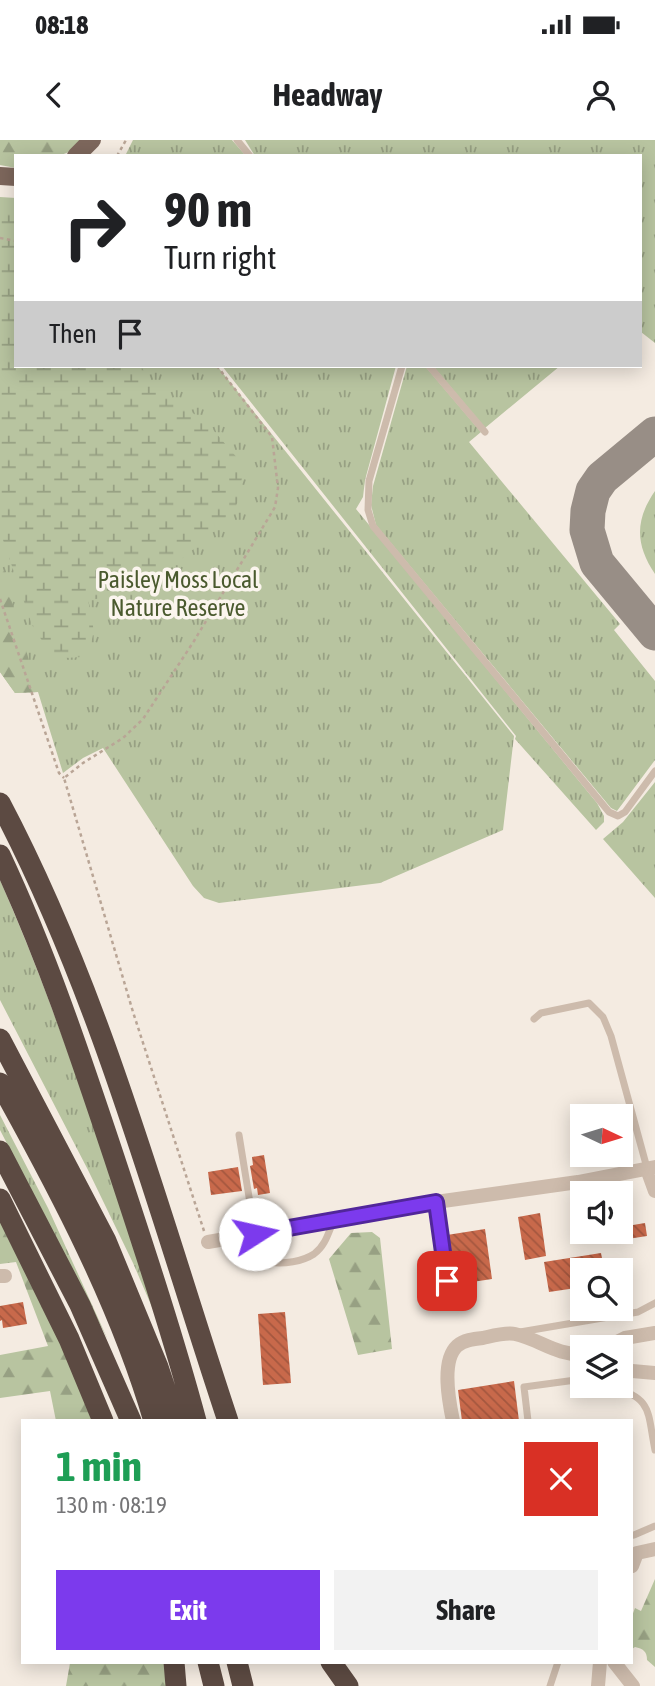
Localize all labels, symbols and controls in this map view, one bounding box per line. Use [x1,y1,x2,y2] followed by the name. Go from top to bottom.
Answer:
[35,10,89,40] text: 08:18
[35,76,73,114] icon: back
[272,76,383,113] text: Headway
[582,76,620,114] icon: person
[164,181,252,237] text: 90 m
[49,182,140,273] icon: right
[164,239,277,276] text: Turn right
[111,315,149,353] icon: arrive
[49,319,97,349] text: Then
[98,566,259,621] park label: Paisley Moss Local Nature Reserve
[570,1104,634,1167] north arrow
[570,1104,633,1398] map controls
[570,1181,633,1244] button: sound
[218,1197,292,1271] position arrow
[417,1251,477,1311] pin
[570,1258,633,1321] button: search
[428,1262,466,1300] icon: arrive
[570,1335,633,1398] button: layers
[56,1442,142,1490] text: 1 min
[524,1442,598,1516] button: close
[56,1492,167,1518] text: 130 m · 08:19
[56,1570,320,1650] button: Exit
[334,1570,598,1650] button: Share

